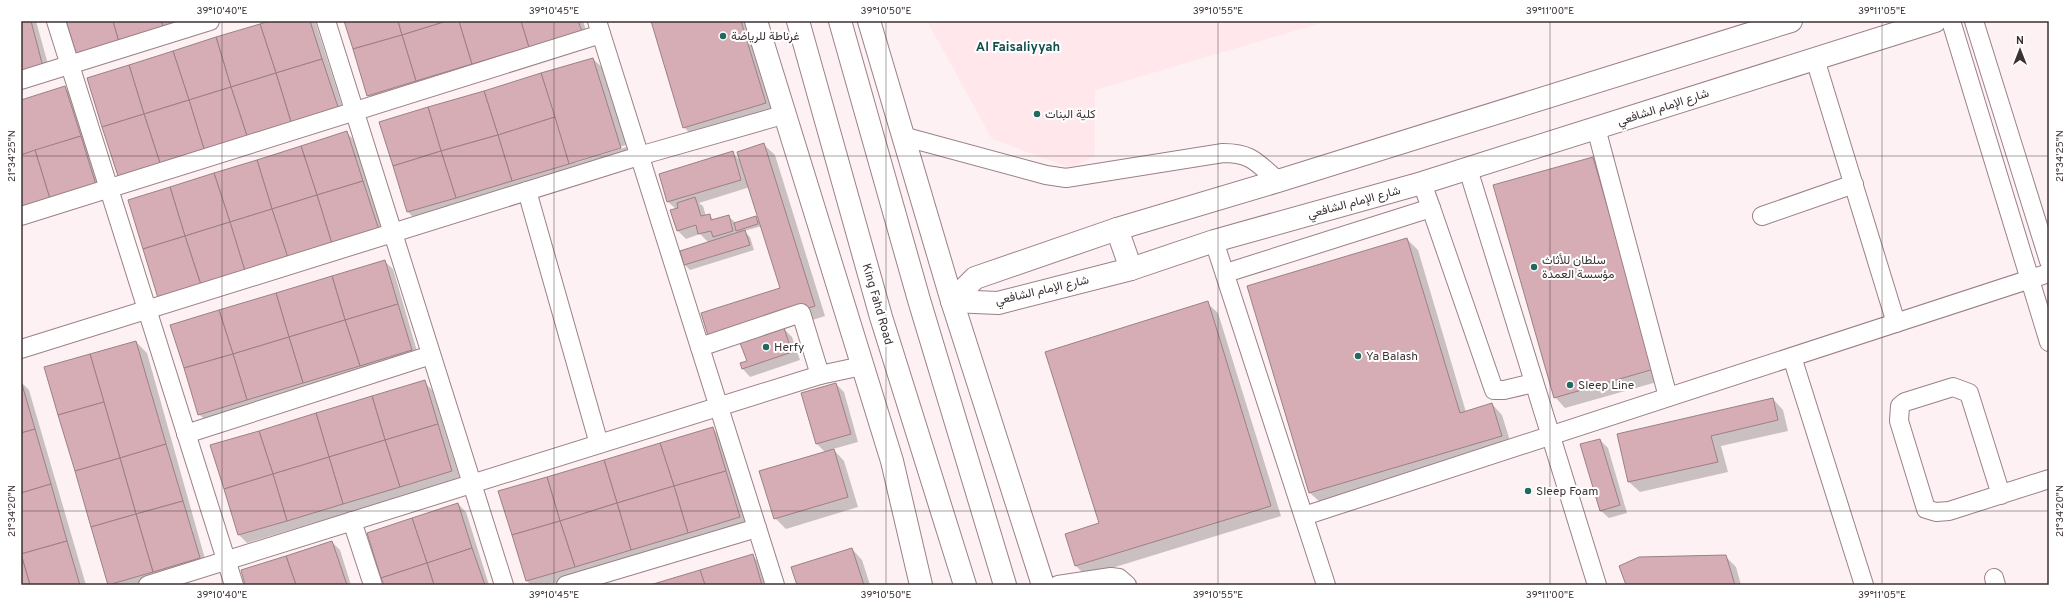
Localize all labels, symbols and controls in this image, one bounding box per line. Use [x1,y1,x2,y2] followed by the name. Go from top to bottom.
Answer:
[197,5,247,18] text: 39°10'40"E
[529,5,579,18] text: 39°10'45"E
[861,5,911,18] text: 39°10'50"E
[1193,5,1243,18] text: 39°10'55"E
[1526,5,1574,18] text: 39°11'00"E
[1858,5,1906,18] text: 39°11'05"E
[731,29,800,45] place label: غرناطة للرياضة
[2000,30,2040,70] north arrow
[718,31,728,41] marker: غرناطة للرياضة
[2016,34,2024,48] text: N
[976,40,1060,56] district label: Al Faisaliyyah
[1615,86,1712,131] street label: شارع الإمام الشافعي
[1045,107,1096,123] place label: كلية البنات
[1032,109,1042,119] marker: كلية البنات
[6,130,19,182] text: 21°34'25"N
[2054,130,2067,182] text: 21°34'25"N
[1306,183,1403,224] street label: شارع الإمام الشافعي
[1542,253,1614,283] place label: سلطان للأثاث مؤسسة العمدة
[858,262,896,347] street label: King Fahd Road
[1529,262,1539,272] marker: سلطان للأثاث مؤسسة العمدة
[994,272,1091,311] street label: شارع الإمام الشافعي
[774,340,804,356] place label: Herfy
[761,342,771,352] marker: Herfy
[1366,349,1418,365] place label: Ya Balash
[1353,351,1363,361] marker: Ya Balash
[1578,378,1634,394] place label: Sleep Line
[1565,380,1575,390] marker: Sleep Line
[1536,484,1598,500] place label: Sleep Foam
[6,485,19,537] text: 21°34'20"N
[2054,485,2067,537] text: 21°34'20"N
[1523,486,1533,496] marker: Sleep Foam
[197,589,247,602] text: 39°10'40"E
[529,589,579,602] text: 39°10'45"E
[861,589,911,602] text: 39°10'50"E
[1193,589,1243,602] text: 39°10'55"E
[1526,589,1574,602] text: 39°11'00"E
[1858,589,1906,602] text: 39°11'05"E

